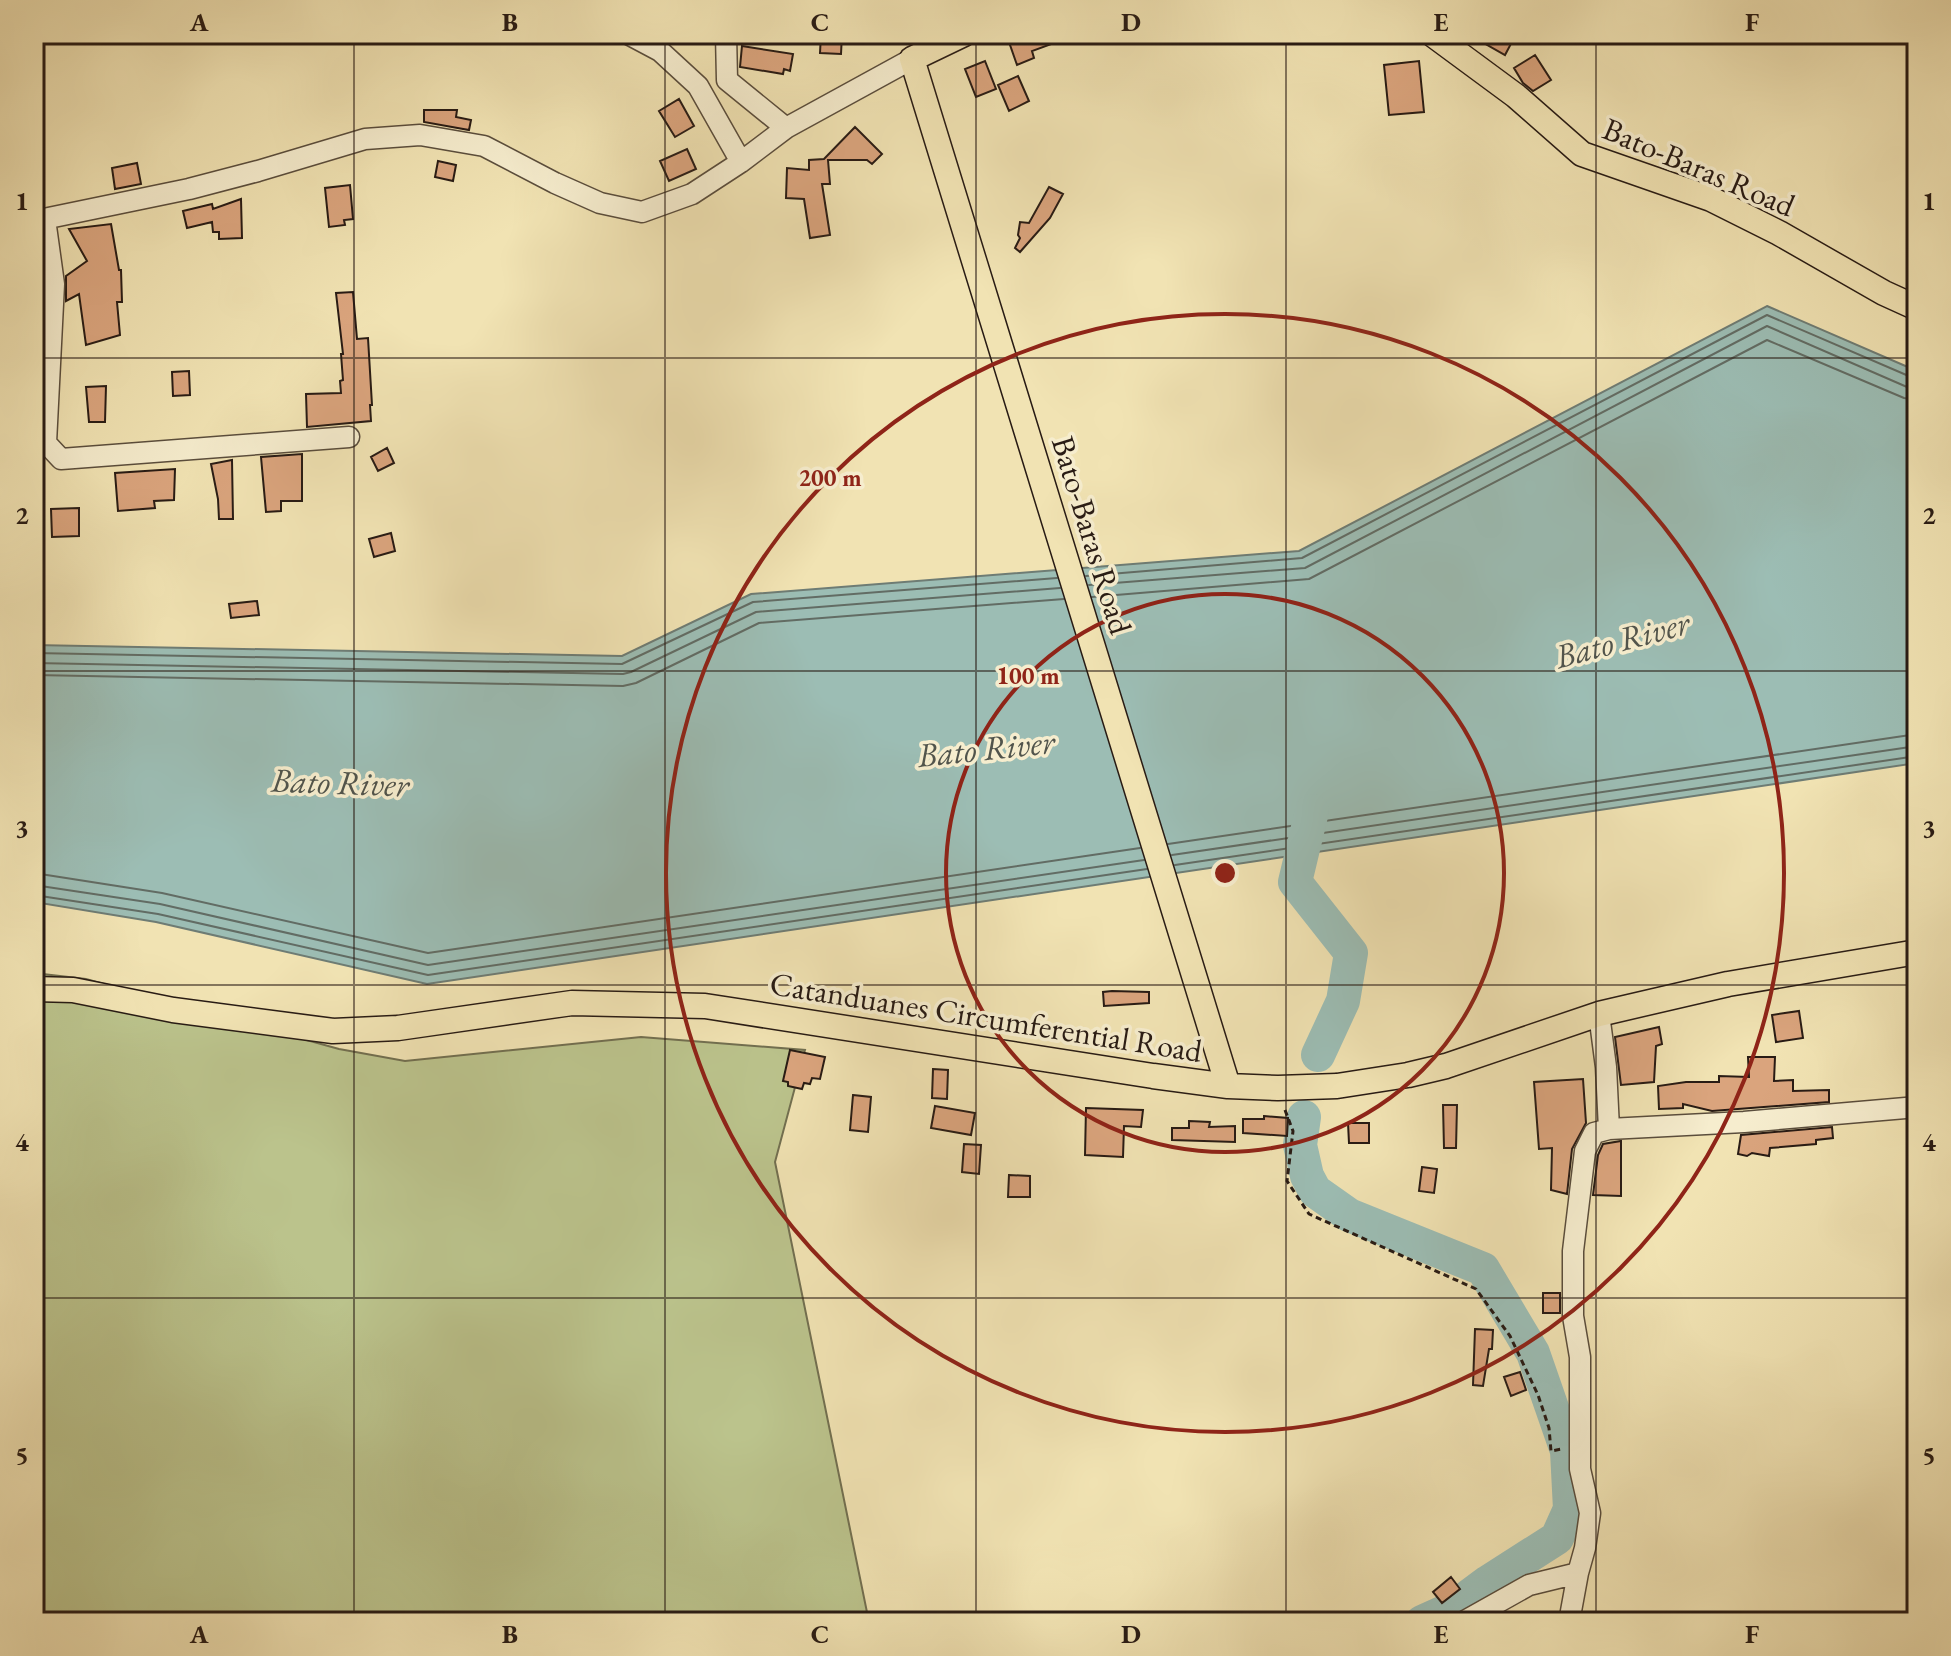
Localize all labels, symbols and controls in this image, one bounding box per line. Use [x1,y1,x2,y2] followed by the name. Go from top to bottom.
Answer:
[189,5,209,39] text: A
[502,5,518,39] text: B
[811,5,829,39] text: C
[1121,5,1141,39] text: D
[1434,5,1449,39] text: E
[1745,5,1759,39] text: F
[1596,108,1802,227] street label: Bato-Baras Road
[15,184,29,218] text: 1
[1922,184,1936,218] text: 1
[1042,431,1142,640] street label: Bato-Baras Road
[798,462,862,493] text: 200 m
[15,498,29,532] text: 2
[1922,498,1936,532] text: 2
[1549,599,1696,678] water label: Bato River
[996,660,1060,691] text: 100 m
[914,719,1059,777] water label: Bato River
[269,758,412,806] water label: Bato River
[15,811,29,845] text: 3
[1922,811,1936,845] text: 3
[1211,859,1239,887] centre of rings
[767,962,1206,1072] street label: Catanduanes Circumferential Road
[15,1125,29,1159] text: 4
[1922,1125,1936,1159] text: 4
[15,1438,29,1472] text: 5
[1922,1438,1936,1472] text: 5
[189,1617,209,1651] text: A
[502,1617,518,1651] text: B
[811,1617,829,1651] text: C
[1121,1617,1141,1651] text: D
[1434,1617,1449,1651] text: E
[1745,1617,1759,1651] text: F

